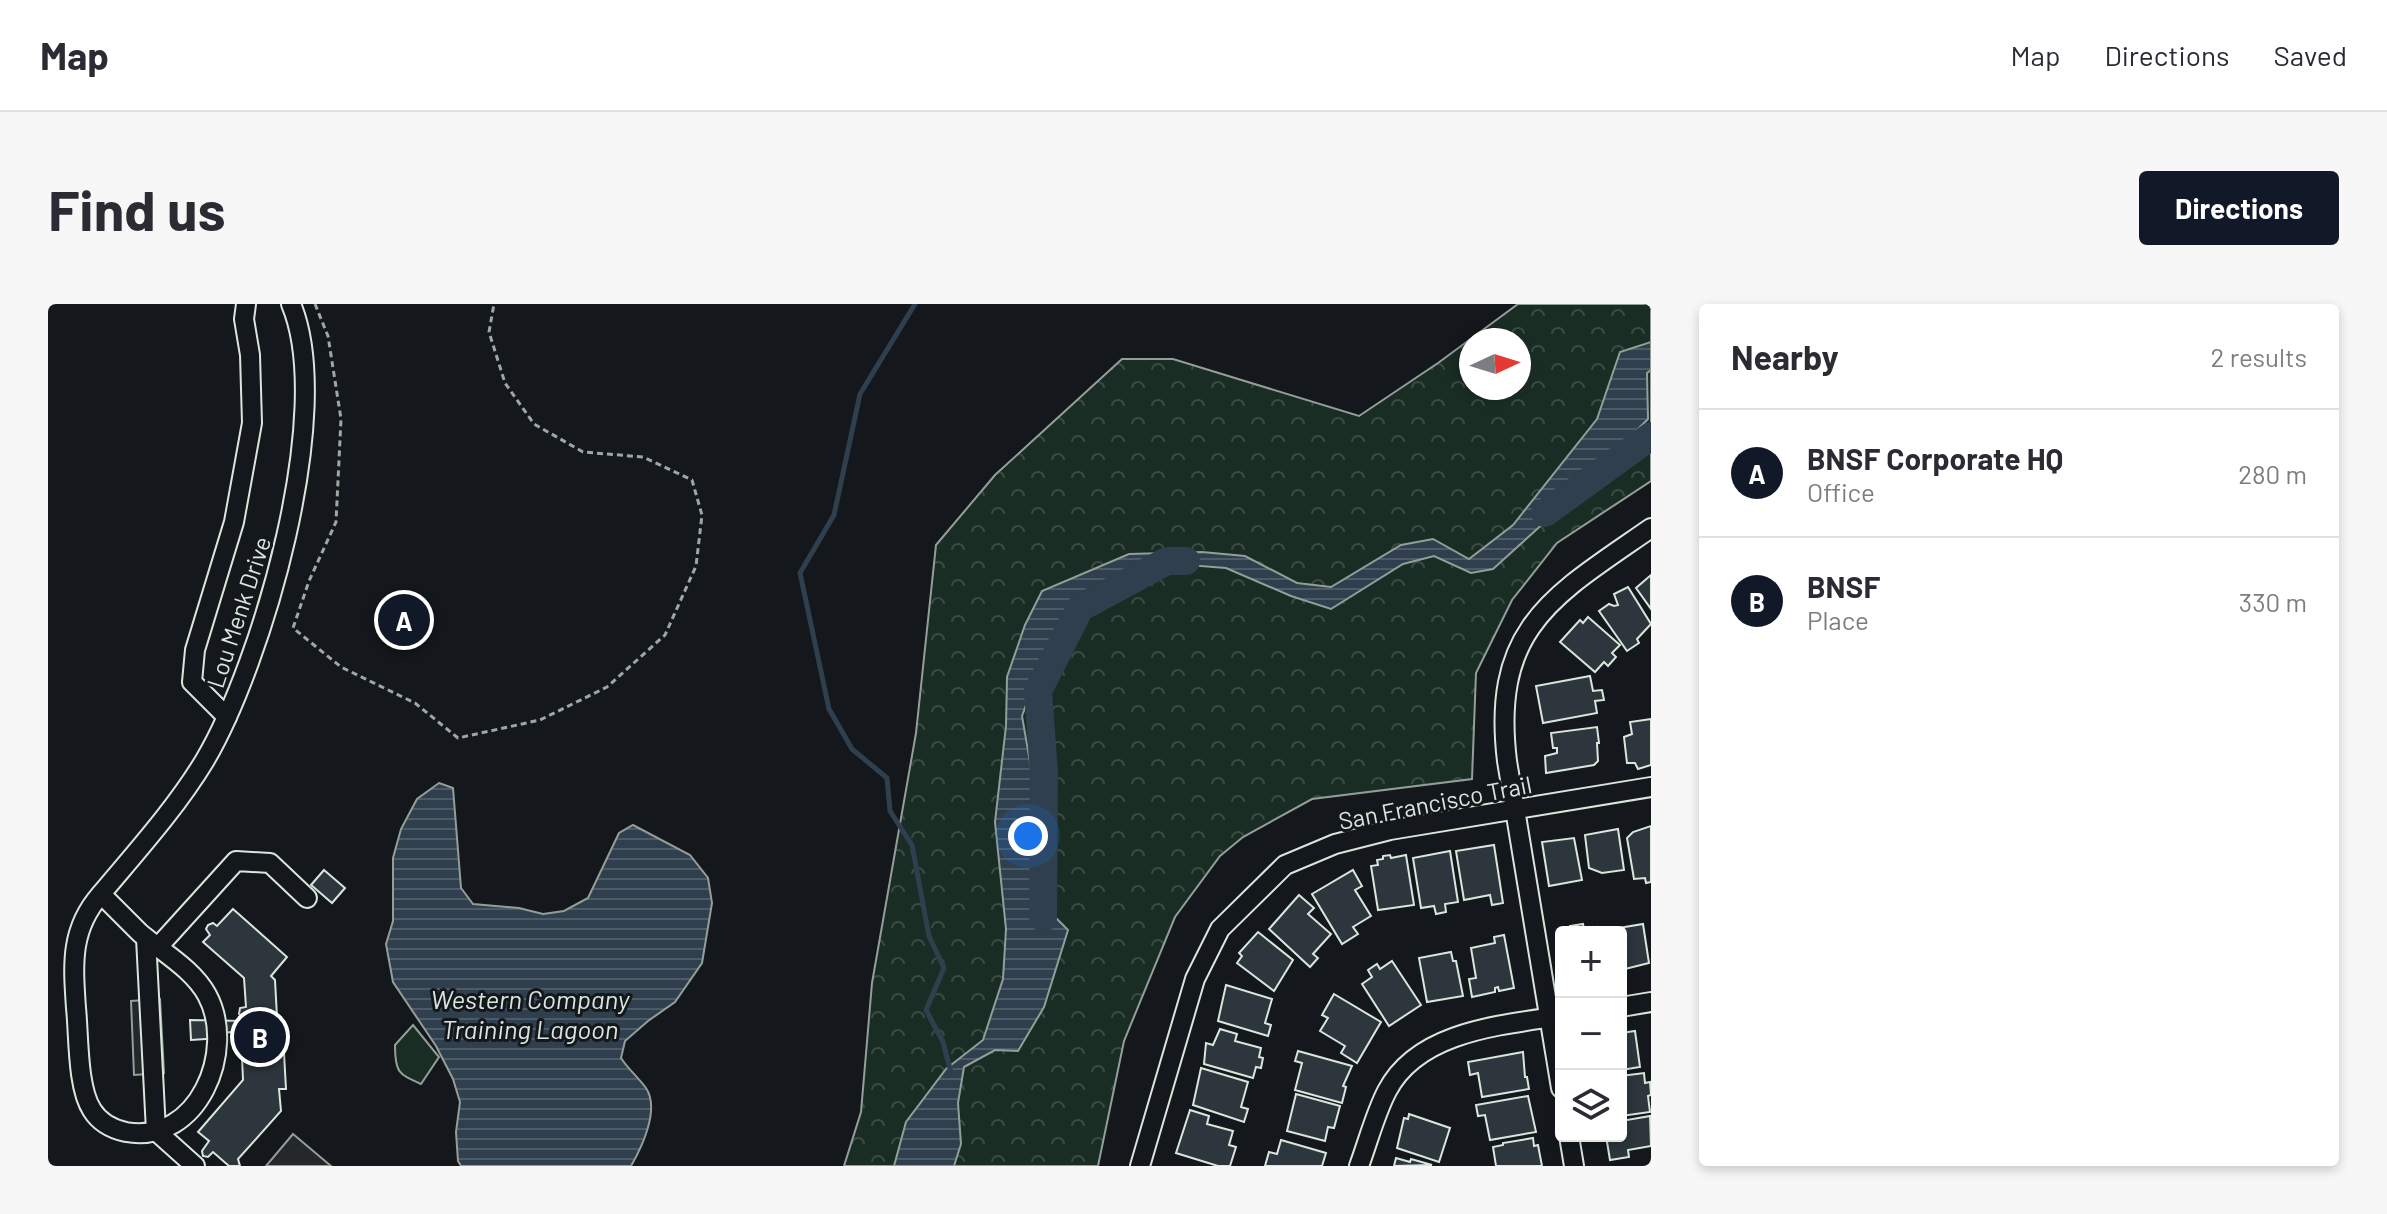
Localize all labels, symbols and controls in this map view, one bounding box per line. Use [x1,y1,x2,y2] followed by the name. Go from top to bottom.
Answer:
[40,32,109,78] text: Map
[2011,38,2060,72] text: Map
[2104,38,2230,72] text: Directions
[2274,38,2347,72] text: Saved
[2139,171,2339,245] button: Directions
[48,175,226,242] text: Find us
[1459,328,1531,400] north arrow
[1731,336,1839,377] text: Nearby
[2211,341,2307,372] text: 2 results
[1807,440,2063,476] text: BNSF Corporate HQ
[1748,458,1766,489] text: A
[2238,458,2307,489] text: 280 m
[1807,476,1875,507] text: Office
[200,533,276,691] street label: Lou Menk Drive
[1807,568,1880,604] text: BNSF
[1749,586,1765,617] text: B
[2239,586,2307,617] text: 330 m
[378,590,430,650] pin: A
[1807,604,1869,635] text: Place
[1336,769,1534,835] street label: San Francisco Trail
[1008,816,1048,856] your location
[1555,926,1627,1142] map controls
[1555,926,1627,998] button: +
[431,983,631,1044] water label: Western Company Training Lagoon
[1555,998,1627,1070] button: −
[234,1007,286,1067] pin: B
[1555,1070,1627,1142] button: layers

